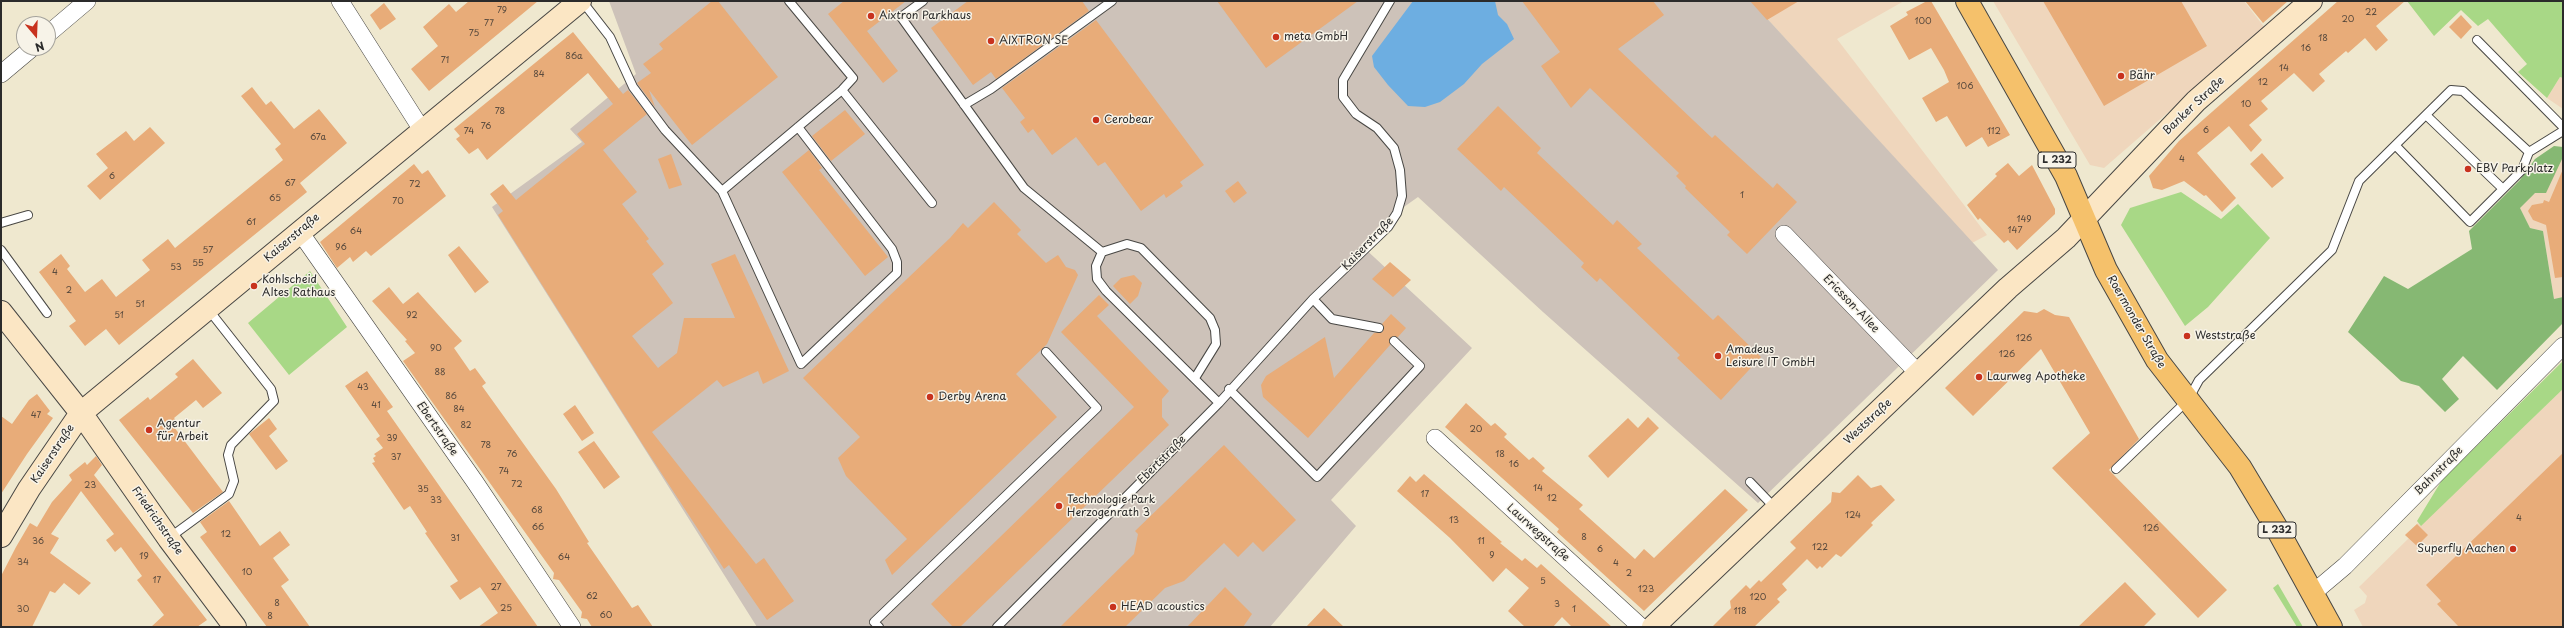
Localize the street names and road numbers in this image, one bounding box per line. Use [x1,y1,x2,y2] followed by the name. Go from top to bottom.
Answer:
[2161,74,2227,138] street label: Banker Straße
[2038,152,2076,168] road number: L 232
[262,211,322,265] street label: Kaiserstraße
[1339,215,1397,273] street label: Kaiserstraße
[1820,272,1882,336] street label: Ericsson-Allee
[2104,273,2168,371] street label: Roermonder Straße
[1841,397,1895,447] street label: Weststraße
[414,399,460,459] street label: Ebertstraße
[28,422,78,486] street label: Kaiserstraße
[1135,433,1189,487] street label: Ebertstraße
[2412,444,2466,498] street label: Bahnstraße
[129,484,185,558] street label: Friedrichstraße
[1504,501,1572,565] street label: Laurwegstraße
[2258,522,2296,538] road number: L 232

